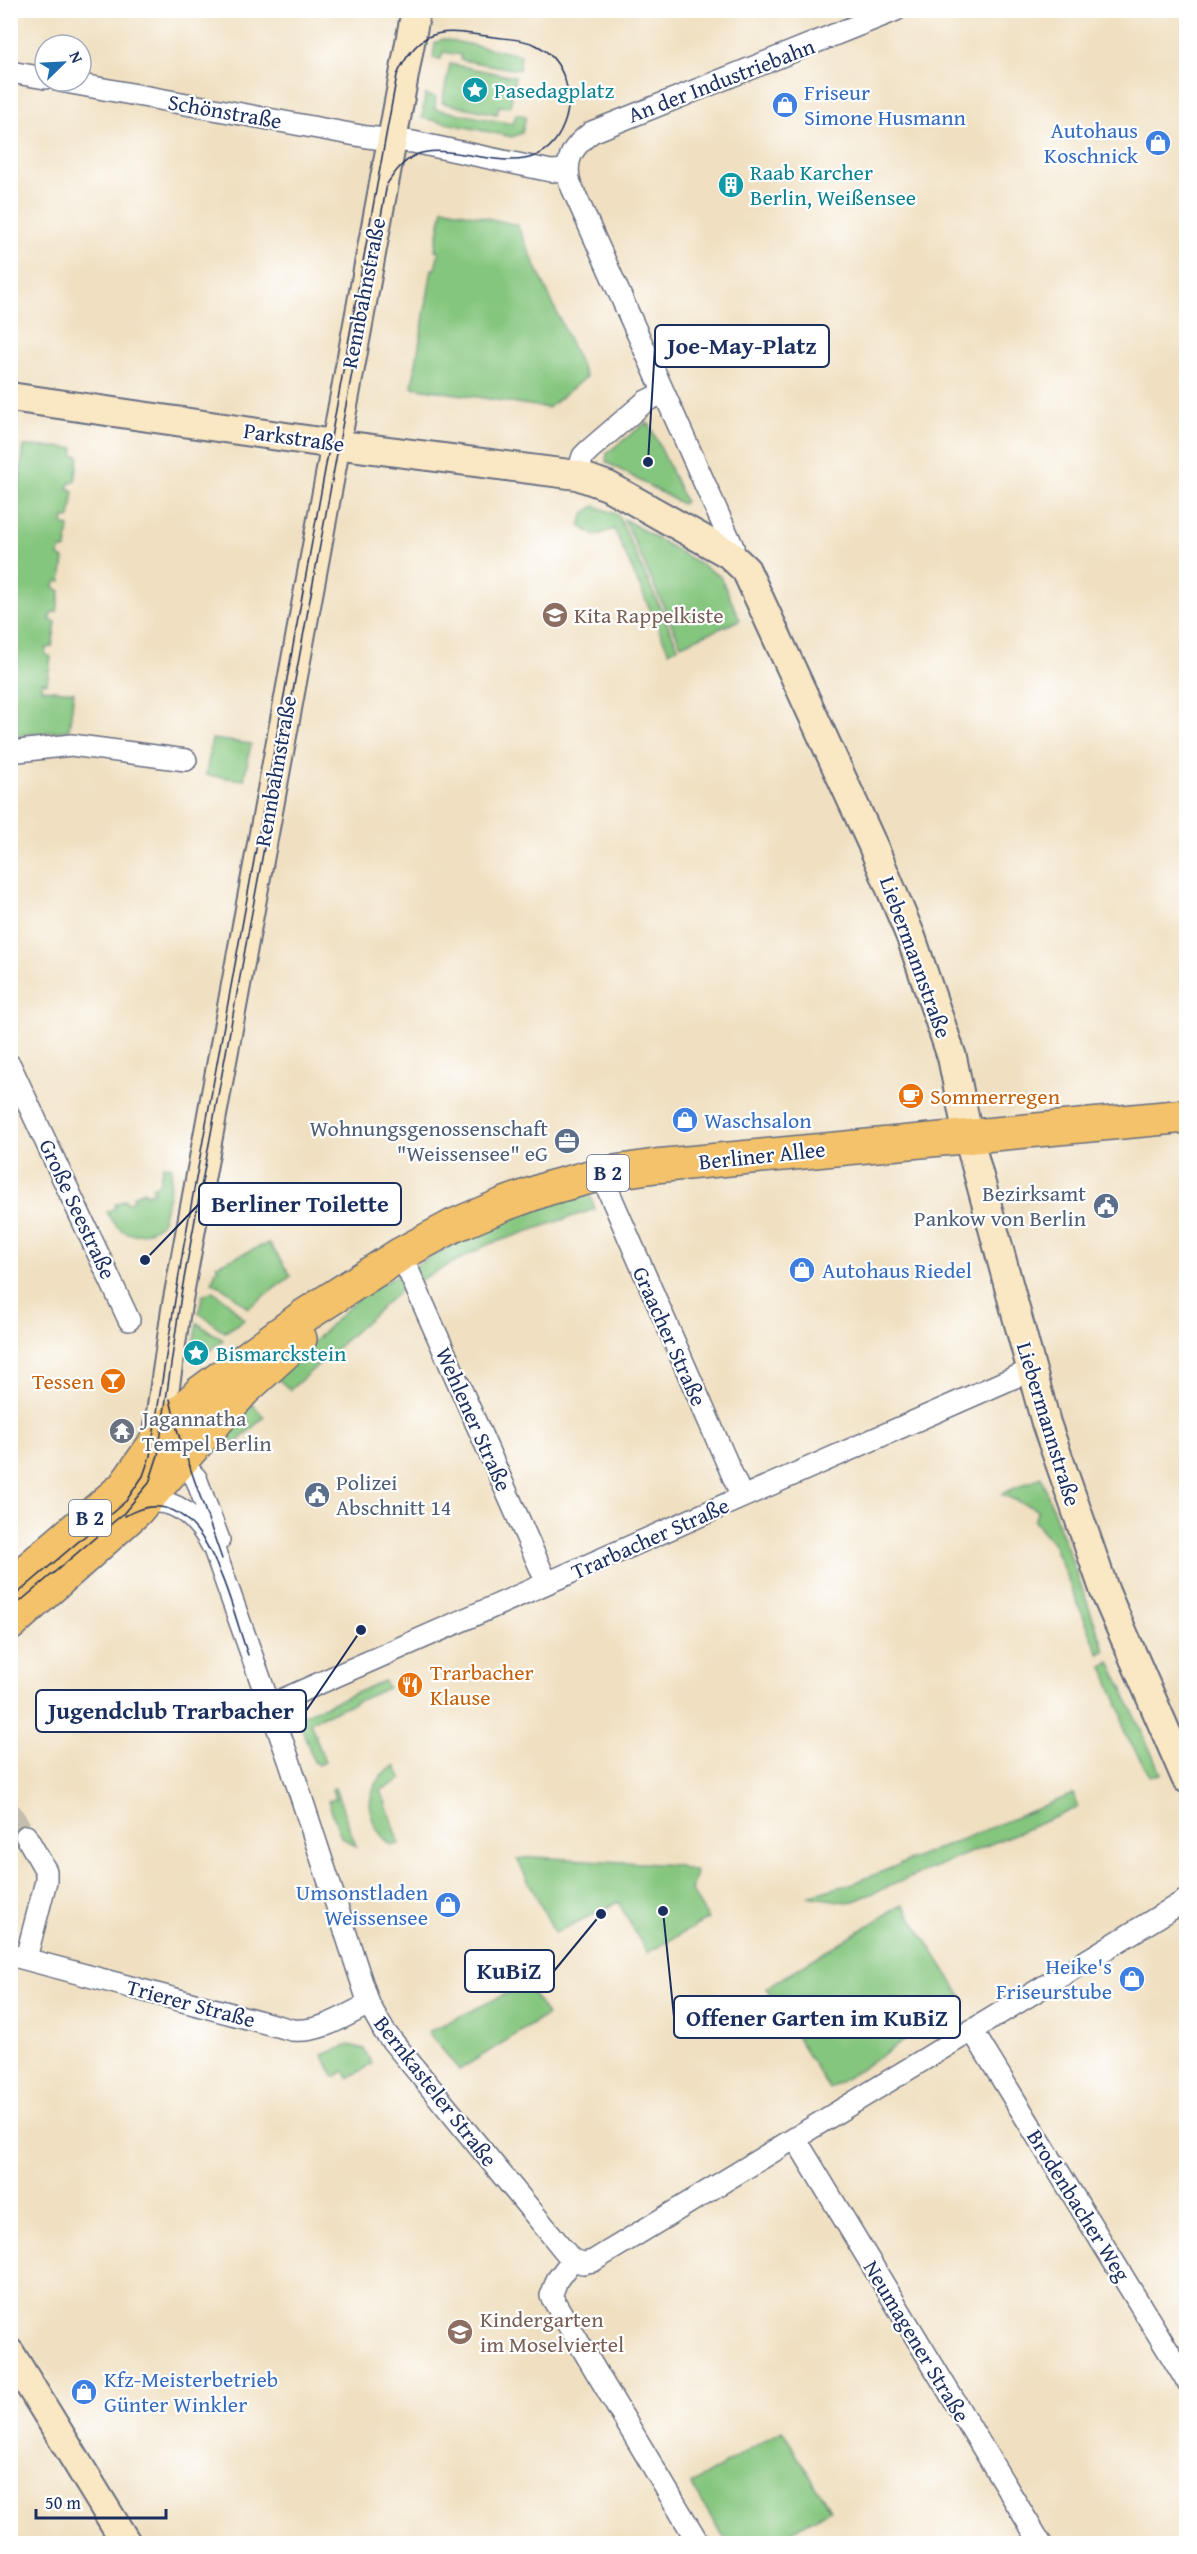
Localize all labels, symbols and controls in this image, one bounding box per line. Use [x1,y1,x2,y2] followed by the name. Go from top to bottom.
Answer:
[623,29,820,130] street label: An der Industriebahn
[33,33,93,93] north arrow
[64,47,90,67] text: N
[494,74,615,106] place label: Pasedagplatz
[460,75,490,105] place icon: Pasedagplatz
[804,76,967,133] place label: Friseur Simone Husmann
[166,85,284,137] street label: Schönstraße
[770,90,800,120] shop icon: Friseur Simone Husmann
[1044,114,1139,171] place label: Autohaus Koschnick
[1143,128,1173,158] shop icon: Autohaus Koschnick
[750,156,916,213] place label: Raab Karcher Berlin, Weißensee
[716,170,746,200] building icon: Raab Karcher Berlin, Weißensee
[333,215,393,371] street label: Rennbahnstraße
[655,325,829,367] callout: Joe-May-Platz
[663,328,817,363] text: Joe-May-Platz
[242,414,346,460] street label: Parkstraße
[574,599,724,631] place label: Kita Rappelkiste
[540,600,570,630] school or university icon: Kita Rappelkiste
[246,693,304,849] street label: Rennbahnstraße
[872,872,960,1042] street label: Liebermannstraße
[930,1080,1061,1112] place label: Sommerregen
[896,1081,926,1111] cafe icon: Sommerregen
[704,1104,812,1136] place label: Waschsalon
[670,1105,700,1135] shop icon: Waschsalon
[310,1112,548,1169] place label: Wohnungsgenossenschaft "Weissensee" eG
[552,1126,582,1156] office icon: Wohnungsgenossenschaft "Weissensee" eG
[697,1132,827,1178] street label: Berliner Allee
[32,1134,124,1284] street label: Große Seestraße
[587,1155,629,1191] road number: B 2
[914,1177,1087,1234] place label: Bezirksamt Pankow von Berlin
[199,1183,401,1225] callout: Berliner Toilette
[211,1186,389,1221] text: Berliner Toilette
[1091,1191,1121,1221] public building icon: Bezirksamt Pankow von Berlin
[822,1254,972,1286] place label: Autohaus Riedel
[787,1255,817,1285] shop icon: Autohaus Riedel
[625,1261,715,1411] street label: Graacher Straße
[216,1337,347,1369] place label: Bismarckstein
[181,1338,211,1368] place icon: Bismarckstein
[1009,1338,1089,1510] street label: Liebermannstraße
[428,1342,520,1496] street label: Wehlener Straße
[32,1365,95,1397] place label: Tessen
[98,1366,128,1396] bar icon: Tessen
[139,1402,272,1459] place label: Jagannatha Tempel Berlin
[107,1416,137,1446] temple icon: Jagannatha Tempel Berlin
[336,1466,451,1523] place label: Polizei Abschnitt 14
[302,1480,332,1510] public building icon: Polizei Abschnitt 14
[566,1489,734,1587] street label: Trarbacher Straße
[69,1500,111,1536] road number: B 2
[430,1656,534,1713] place label: Trarbacher Klause
[395,1670,425,1700] restaurant icon: Trarbacher Klause
[36,1690,306,1732] callout: Jugendclub Trarbacher
[44,1693,294,1728] text: Jugendclub Trarbacher
[296,1876,429,1933] place label: Umsonstladen Weissensee
[433,1890,463,1920] shop icon: Umsonstladen Weissensee
[465,1950,554,1992] callout: KuBiZ
[996,1950,1112,2007] place label: Heike's Friseurstube
[477,1953,541,1988] text: KuBiZ
[1117,1964,1147,1994] shop icon: Heike's Friseurstube
[123,1970,259,2036] street label: Trierer Straße
[674,1996,960,2038] callout: Offener Garten im KuBiZ
[686,2000,948,2035] text: Offener Garten im KuBiZ
[367,2009,505,2173] street label: Bernkasteler Straße
[1019,2123,1139,2287] street label: Brodenbacher Weg
[856,2254,978,2428] street label: Neumagener Straße
[480,2303,624,2360] place label: Kindergarten im Moselviertel
[445,2317,475,2347] school or university icon: Kindergarten im Moselviertel
[104,2363,278,2420] place label: Kfz-Meisterbetrieb Günter Winkler
[69,2377,99,2407] shop icon: Kfz-Meisterbetrieb Günter Winkler
[36,2482,166,2520] scale bar
[45,2489,81,2516] text: 50 m

